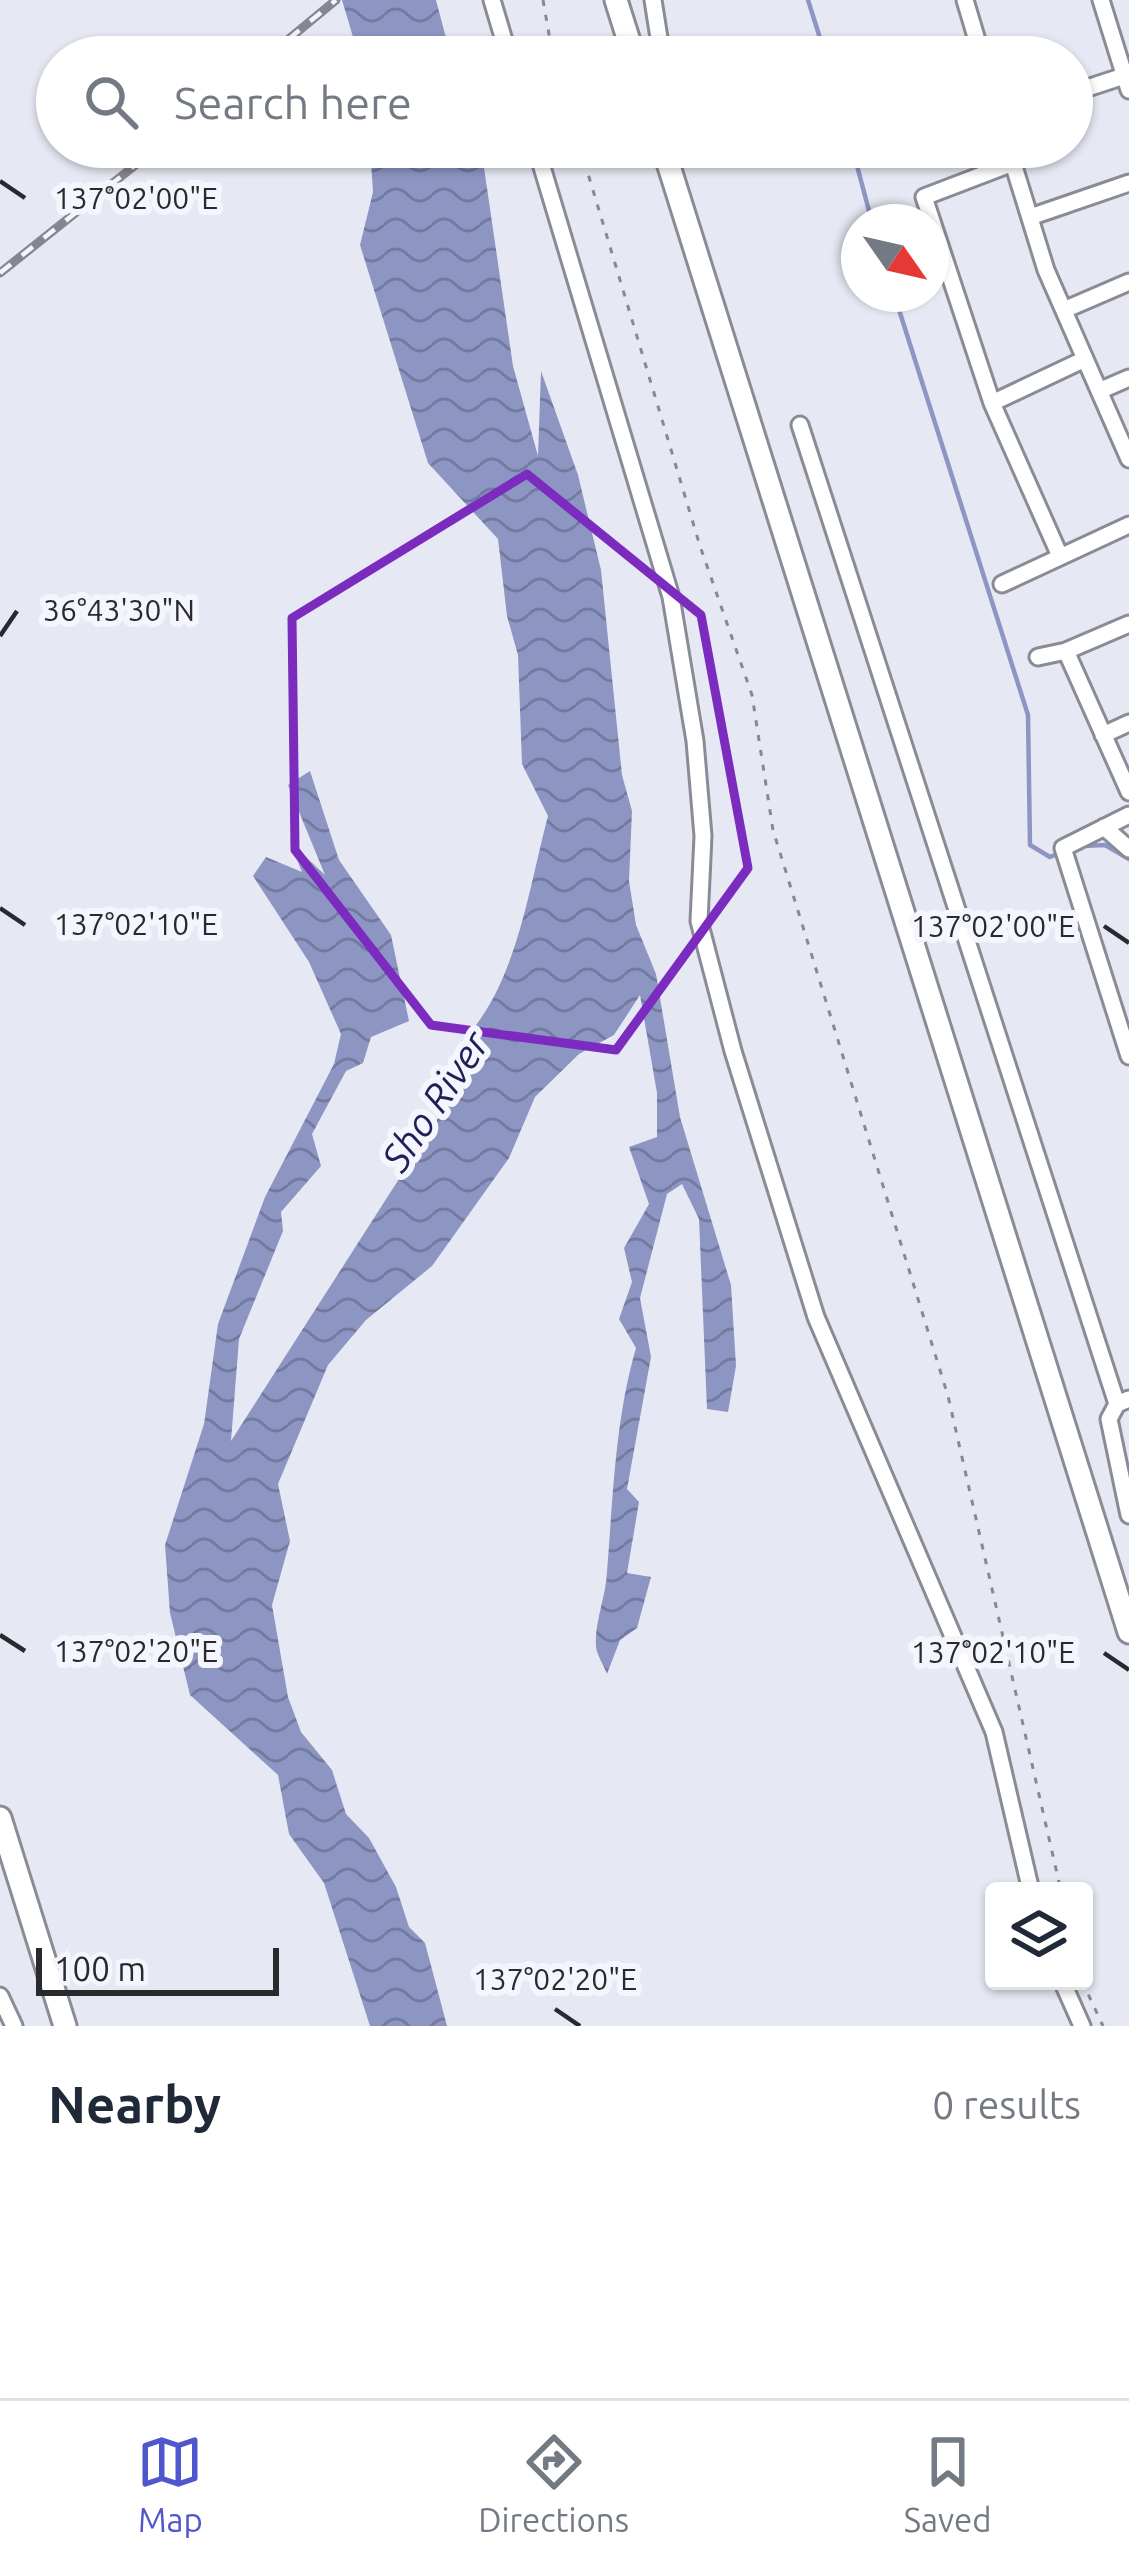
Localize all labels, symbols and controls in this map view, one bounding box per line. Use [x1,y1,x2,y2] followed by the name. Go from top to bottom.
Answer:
[36,36,1093,168] search box
[78,69,144,135] icon: search
[174,77,412,128] text: Search here
[54,181,218,215] text: 137°02'00"E
[841,204,949,312] north arrow
[43,593,195,627] text: 36°43'30"N
[54,907,218,941] text: 137°02'10"E
[911,909,1075,943] text: 137°02'00"E
[372,1022,497,1179] water label: Sho River
[54,1634,218,1668] text: 137°02'20"E
[911,1635,1075,1669] text: 137°02'10"E
[985,1882,1093,1990] map controls
[985,1882,1093,1990] button: layers
[36,1942,279,1995] scale bar
[54,1950,146,1987] text: 100 m
[473,1962,637,1996] text: 137°02'20"E
[48,2075,221,2133] text: Nearby
[932,2083,1081,2126] text: 0 results
[137,2429,203,2538] tab: Map
[478,2429,629,2538] tab: Directions
[904,2429,992,2538] tab: Saved

